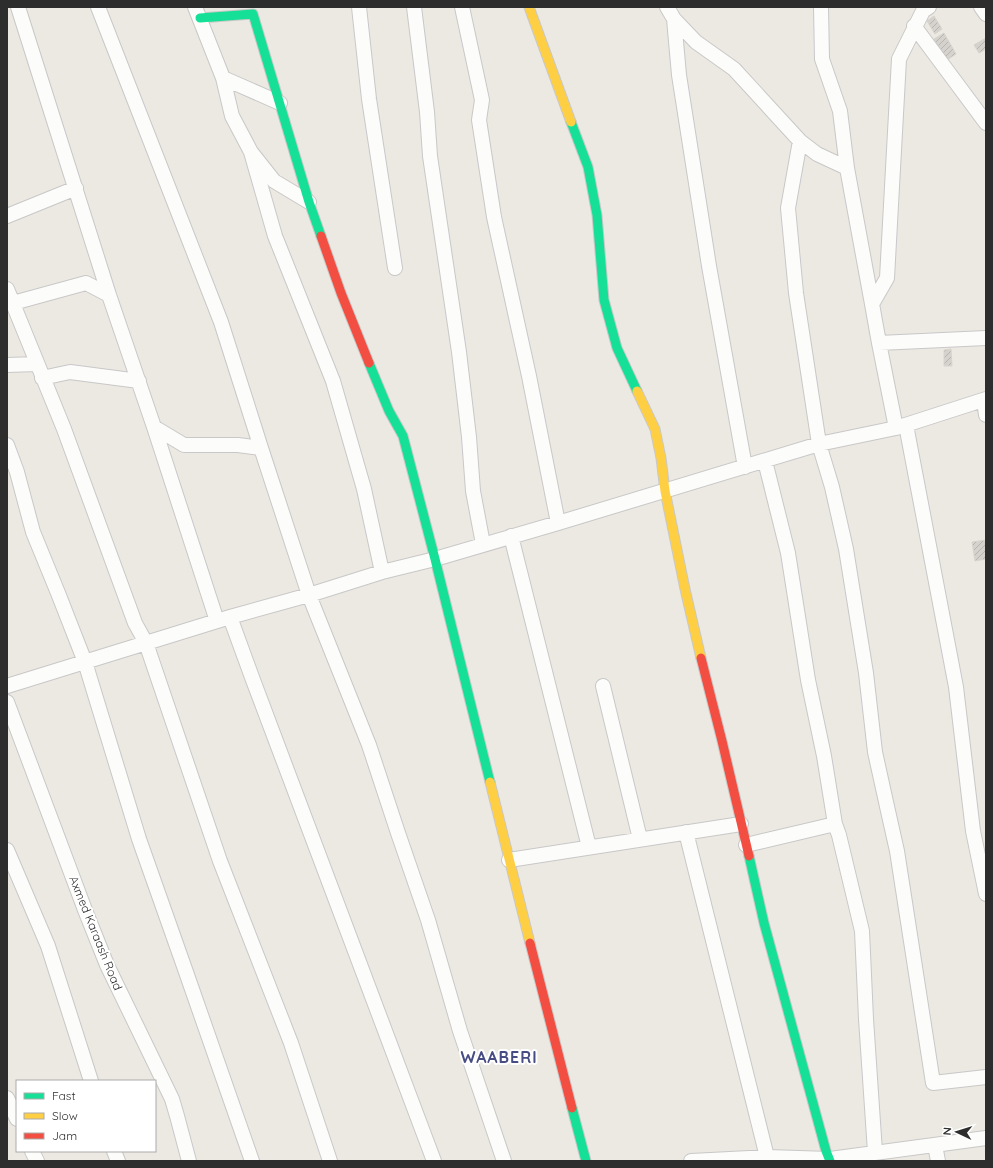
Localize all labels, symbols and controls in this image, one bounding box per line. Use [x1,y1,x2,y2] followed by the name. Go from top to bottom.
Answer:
[66,874,126,992] street label: Axmed Karaash Road
[460,1047,538,1067] district label: WAABERI
[16,1080,156,1152] legend
[52,1088,76,1103] text: Fast
[52,1108,78,1123] text: Slow
[937,1112,977,1152] north arrow
[940,1127,954,1136] text: N
[52,1128,77,1143] text: Jam

